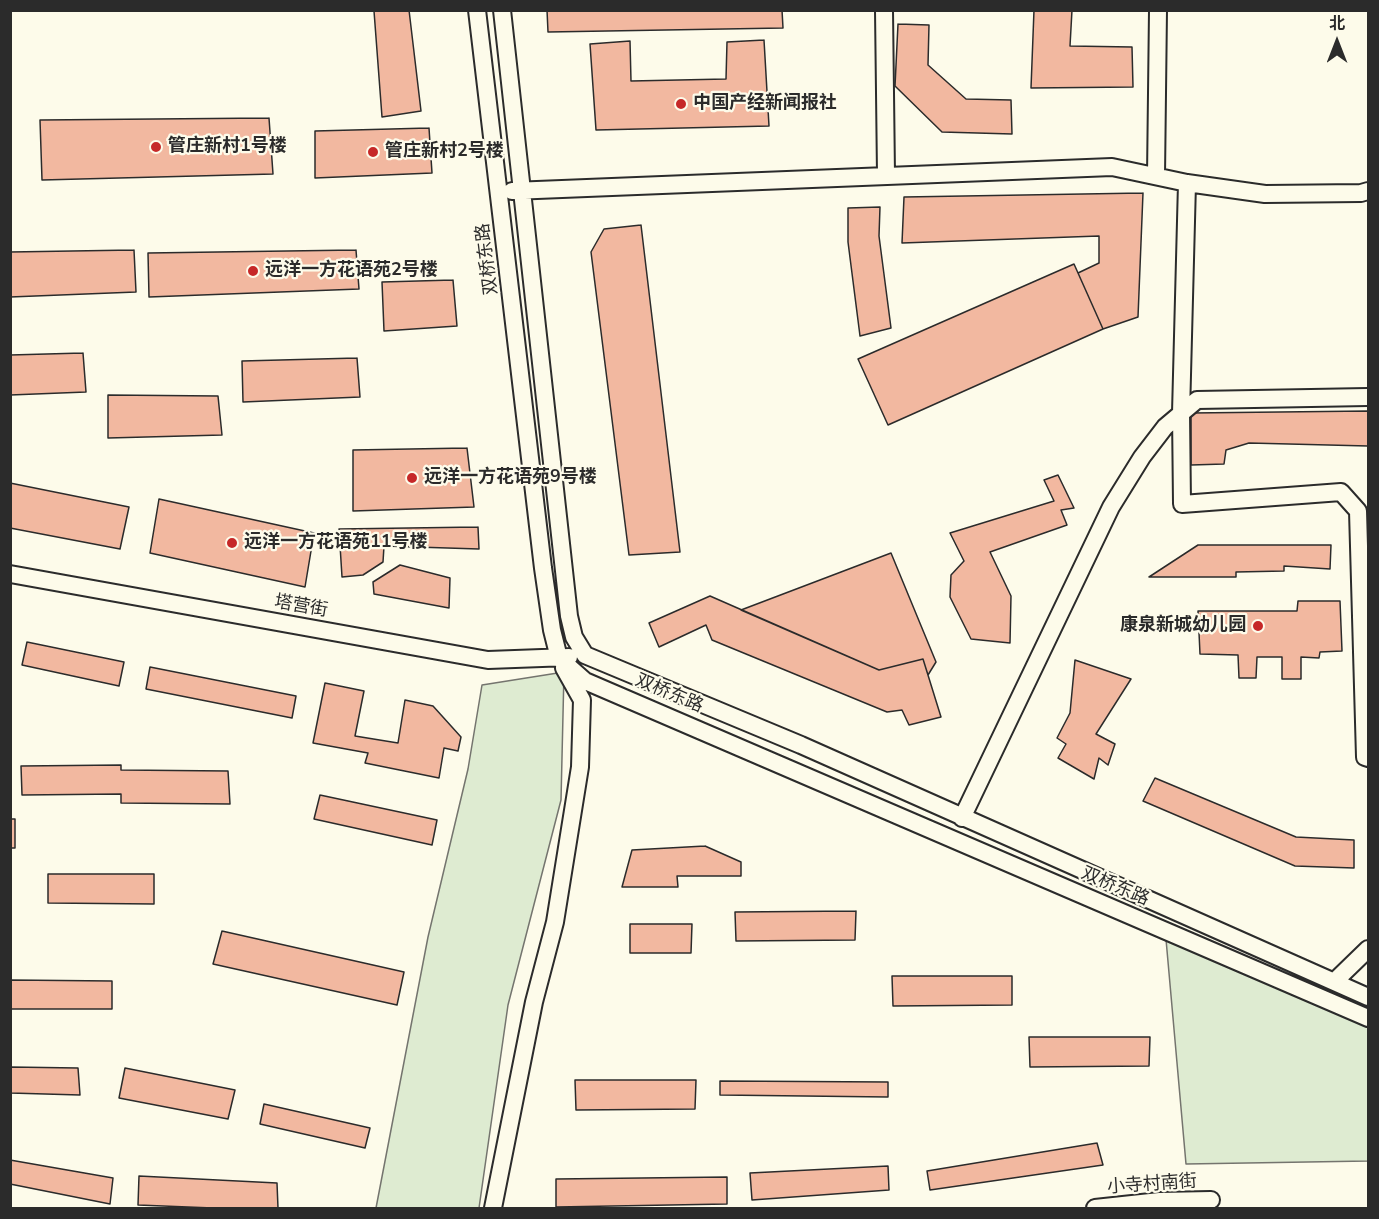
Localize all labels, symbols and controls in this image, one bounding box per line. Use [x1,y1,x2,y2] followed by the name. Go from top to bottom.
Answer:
[1307,12,1367,72] north arrow
[1329,13,1345,35] text: 北
[693,93,837,115] place label: 中国产经新闻报社
[674,97,688,111] marker: 中国产经新闻报社
[168,136,287,158] place label: 管庄新村1号楼
[149,140,163,154] marker: 管庄新村1号楼
[385,141,504,163] place label: 管庄新村2号楼
[366,145,380,159] marker: 管庄新村2号楼
[473,222,503,296] street label: 双桥东路
[265,260,438,282] place label: 远洋一方花语苑2号楼
[246,264,260,278] marker: 远洋一方花语苑2号楼
[424,467,597,489] place label: 远洋一方花语苑9号楼
[405,471,419,485] marker: 远洋一方花语苑9号楼
[244,532,428,554] place label: 远洋一方花语苑11号楼
[225,536,239,550] marker: 远洋一方花语苑11号楼
[273,592,329,622] street label: 塔营街
[1120,615,1246,637] place label: 康泉新城幼儿园
[1251,619,1265,633] marker: 康泉新城幼儿园
[632,670,706,718] street label: 双桥东路
[1078,863,1152,911] street label: 双桥东路
[1106,1171,1198,1199] street label: 小寺村南街

